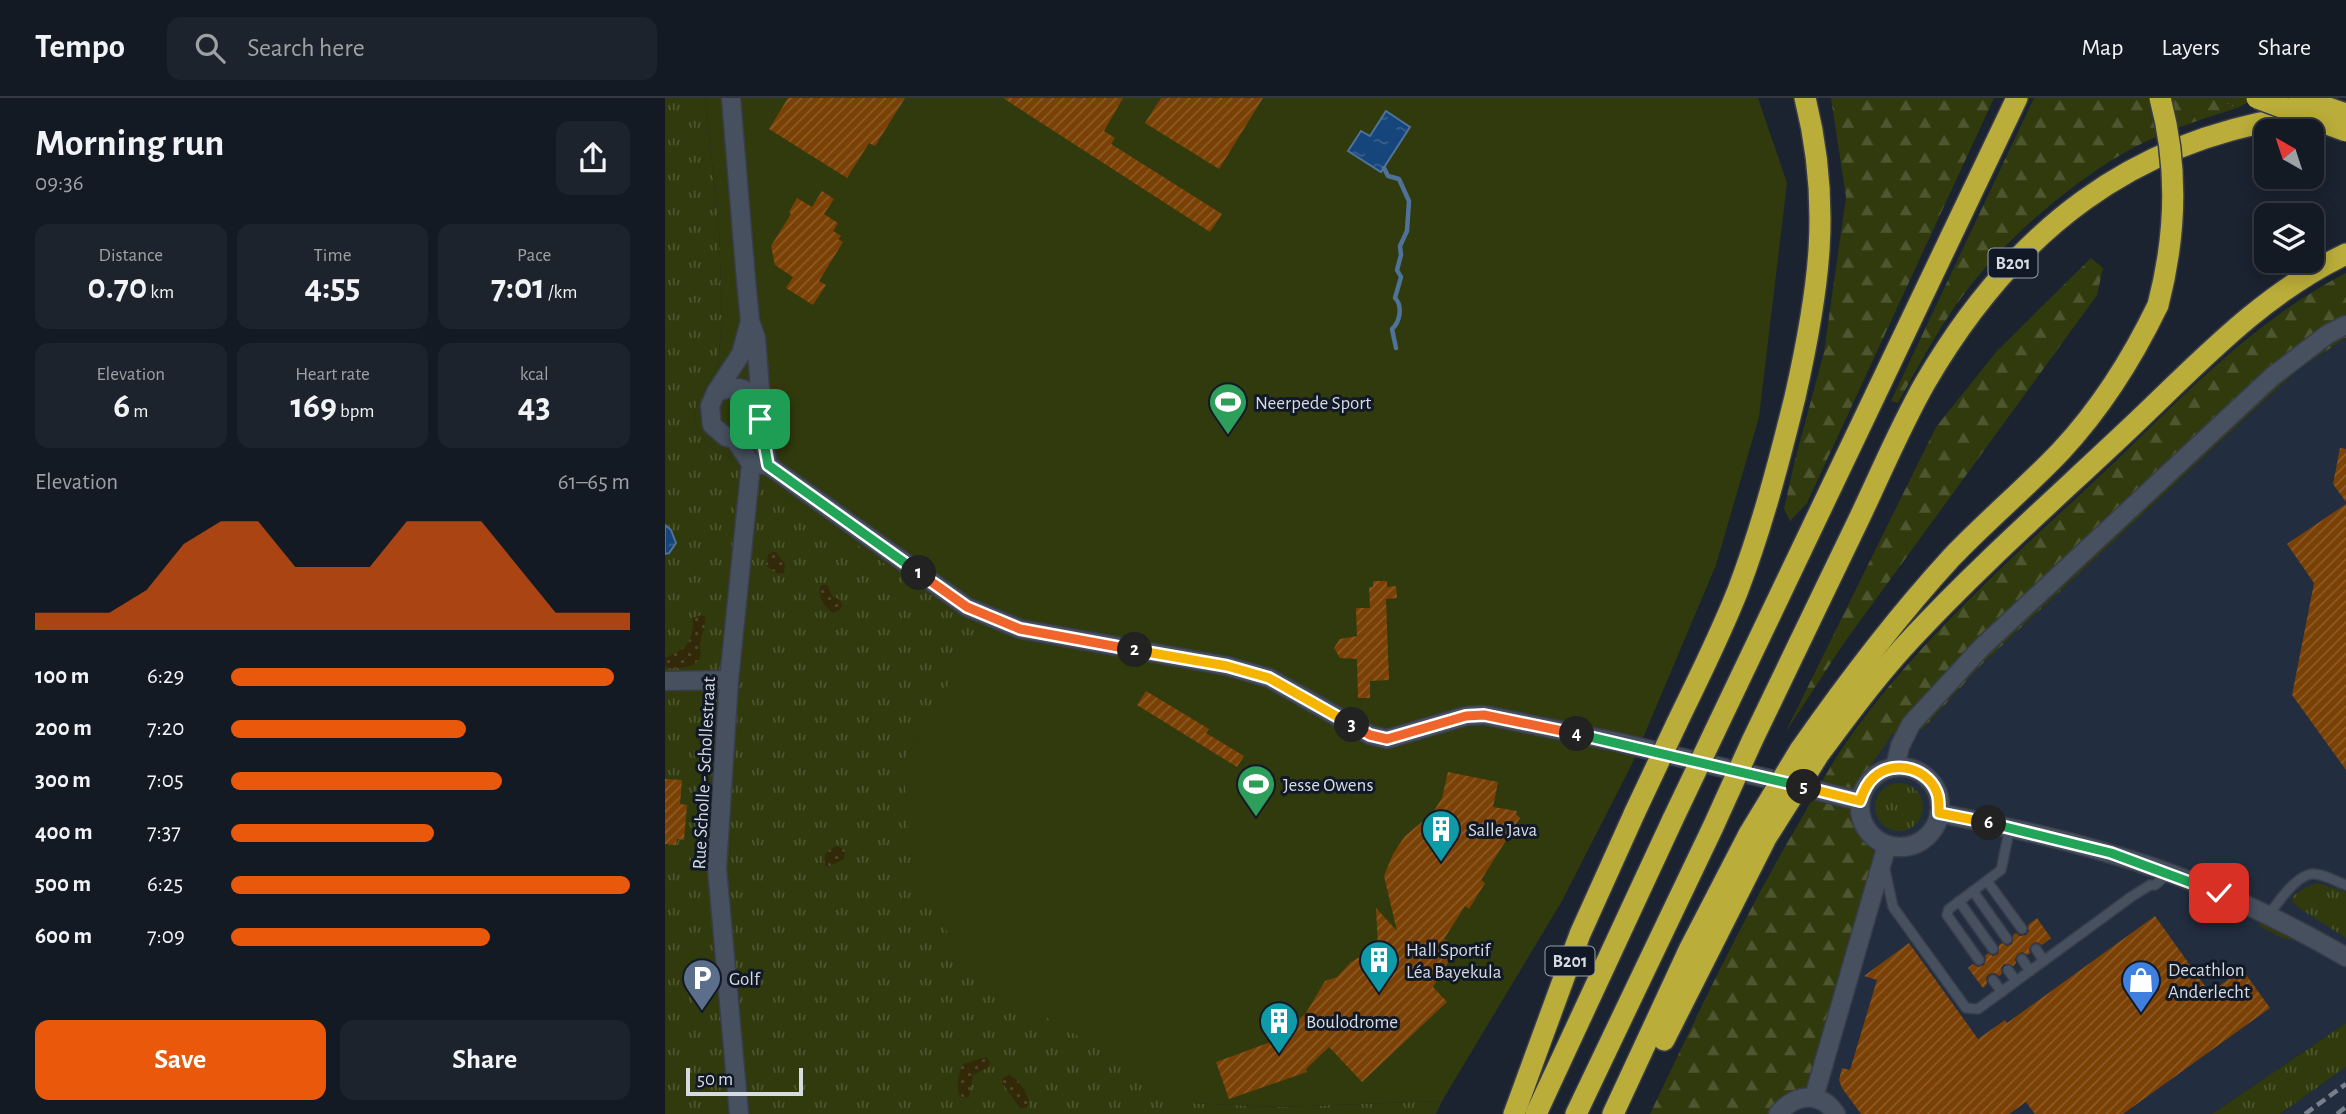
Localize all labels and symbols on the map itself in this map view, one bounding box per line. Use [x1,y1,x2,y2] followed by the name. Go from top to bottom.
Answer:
[2254,119,2324,189] north arrow
[1989,248,2037,278] road number: B201
[1207,381,1249,436] sports icon: Neerpede Sport
[730,389,790,449] pin
[1255,394,1371,413] place label: Neerpede Sport
[901,556,937,590] pin: 1
[1117,632,1153,668] pin: 2
[690,676,719,870] street label: Rue Scholle - Schollestraat
[1335,708,1369,742] pin: 3
[1559,716,1595,752] pin: 4
[1235,763,1277,818] sports icon: Jesse Owens
[1787,770,1821,804] pin: 5
[1283,776,1373,795] place label: Jesse Owens
[1971,806,2007,840] pin: 6
[1420,808,1462,863] building icon: Salle Java
[1468,821,1537,840] place label: Salle Java
[2189,863,2249,923] pin
[1358,939,1400,994] building icon: Hall Sportif Léa Bayekula
[1406,941,1502,982] place label: Hall Sportif Léa Bayekula
[1545,946,1595,976] road number: B201
[681,957,723,1012] parking icon: Golf
[2120,959,2162,1014] shop icon: Decathlon Anderlecht
[2168,961,2250,1002] place label: Decathlon Anderlecht
[729,970,761,989] place label: Golf
[1258,1000,1300,1055] building icon: Boulodrome
[1306,1013,1398,1032] place label: Boulodrome
[686,1065,803,1097] scale bar

